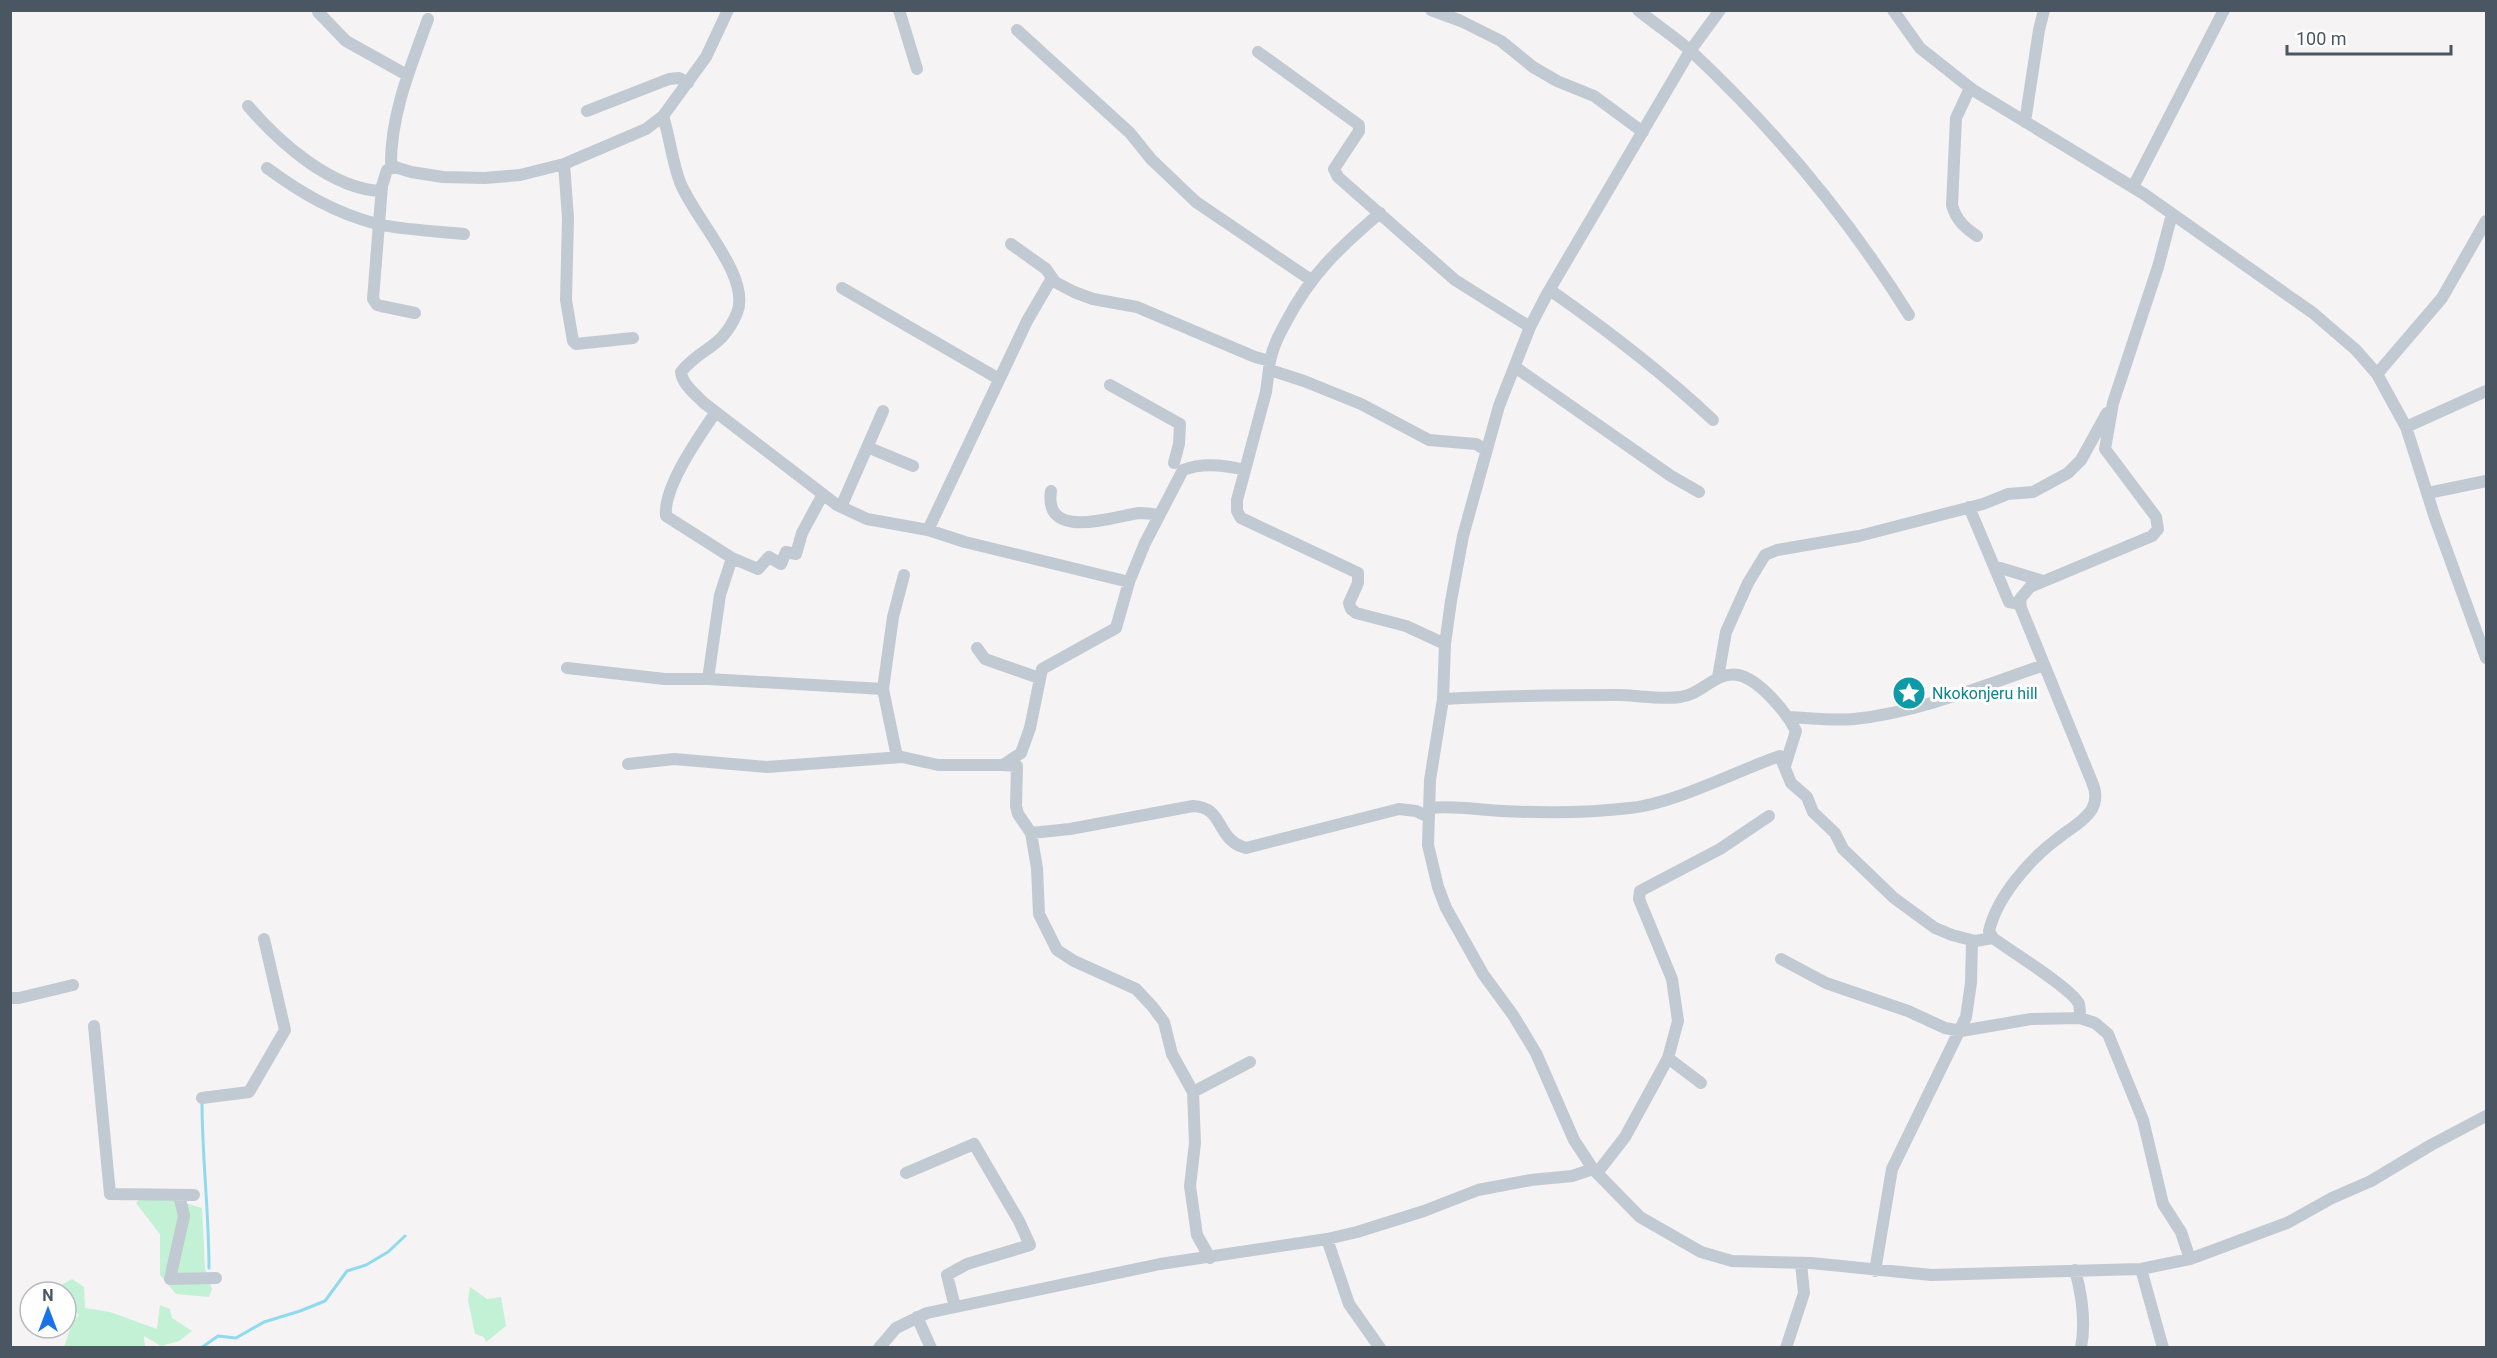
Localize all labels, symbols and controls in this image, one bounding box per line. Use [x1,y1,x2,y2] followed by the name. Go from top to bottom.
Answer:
[2287,18,2450,56] scale bar
[2296,28,2347,49] text: 100 m
[1891,675,1927,711] place icon: Nkokonjeru hill
[1932,684,2038,703] place label: Nkokonjeru hill
[18,1280,78,1340] north arrow
[42,1286,54,1305] text: N

